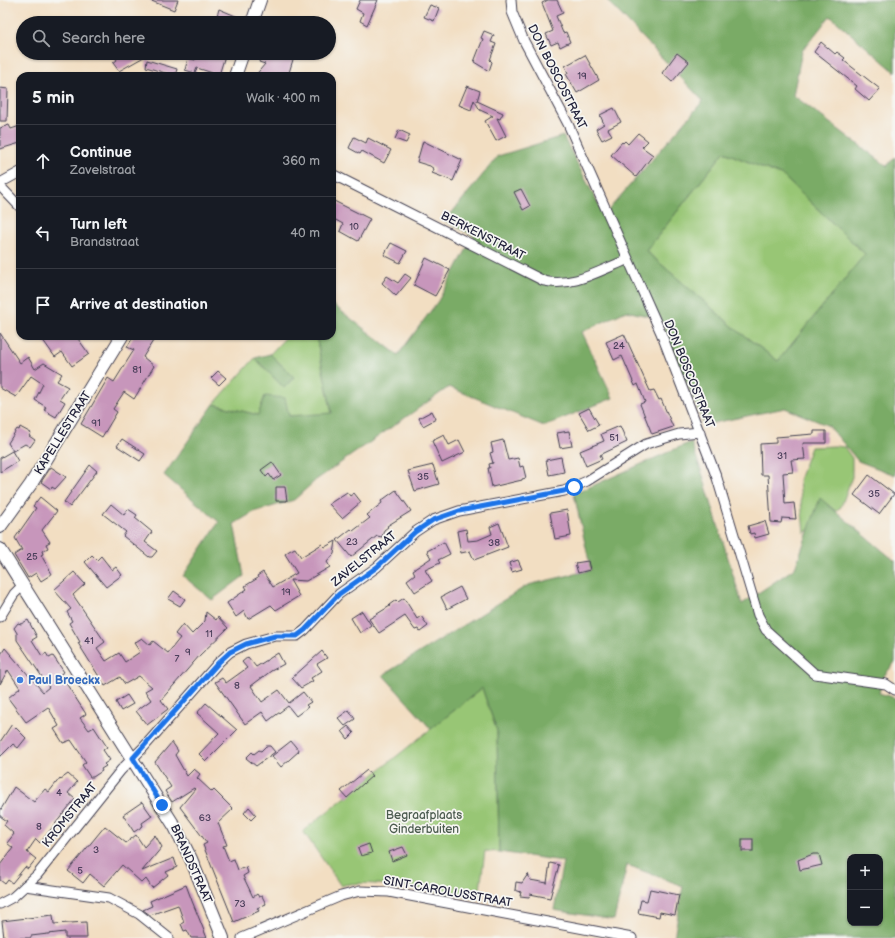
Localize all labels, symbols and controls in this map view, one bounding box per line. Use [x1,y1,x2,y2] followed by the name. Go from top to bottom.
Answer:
[16,16,336,60] search box
[524,22,590,133] street label: DON BOSCOSTRAAT
[30,27,52,49] icon: search
[62,29,145,48] text: Search here
[577,70,587,82] house number: 19
[32,88,75,108] text: 5 min
[246,90,320,106] text: Walk · 400 m
[70,143,132,162] text: Continue
[32,150,54,172] icon: ahead
[282,153,320,169] text: 360 m
[70,162,136,178] text: Zavelstraat
[438,208,528,264] street label: BERKENSTRAAT
[70,215,127,234] text: Turn left
[349,221,359,233] house number: 10
[32,222,54,244] icon: left
[290,225,320,241] text: 40 m
[70,234,139,250] text: Brandstraat
[32,294,54,316] icon: arrive
[70,295,208,314] text: Arrive at destination
[660,318,718,431] street label: DON BOSCOSTRAAT
[613,340,625,352] house number: 24
[132,364,142,376] house number: 81
[31,388,95,478] street label: KAPELLESTRAAT
[91,417,101,429] house number: 91
[609,432,619,444] house number: 51
[777,450,787,462] house number: 31
[417,471,429,483] house number: 35
[565,478,583,496] route start
[868,488,880,500] house number: 35
[328,528,400,590] street label: ZAVELSTRAAT
[346,536,358,548] house number: 23
[488,537,500,549] house number: 38
[26,551,38,563] house number: 25
[281,586,291,598] house number: 19
[205,628,213,640] house number: 11
[84,635,94,647] house number: 41
[185,646,191,658] house number: 9
[175,653,180,665] house number: 7
[28,673,100,688] place label: Paul Broeckx
[15,675,25,685] marker: Paul Broeckx
[234,680,240,692] house number: 8
[39,779,101,850] street label: KROMSTRAAT
[56,787,62,799] house number: 4
[153,796,171,814] route end
[386,808,462,837] park label: Begraafplaats Ginderbuiten
[199,812,211,824] house number: 63
[36,821,42,833] house number: 8
[167,822,216,907] street label: BRANDSTRAAT
[93,844,99,856] house number: 3
[847,854,883,926] map controls
[847,854,883,890] button: +
[77,865,83,877] house number: 5
[382,873,514,911] street label: SINT-CAROLUSSTRAAT
[847,890,883,926] button: −
[234,898,246,910] house number: 73

